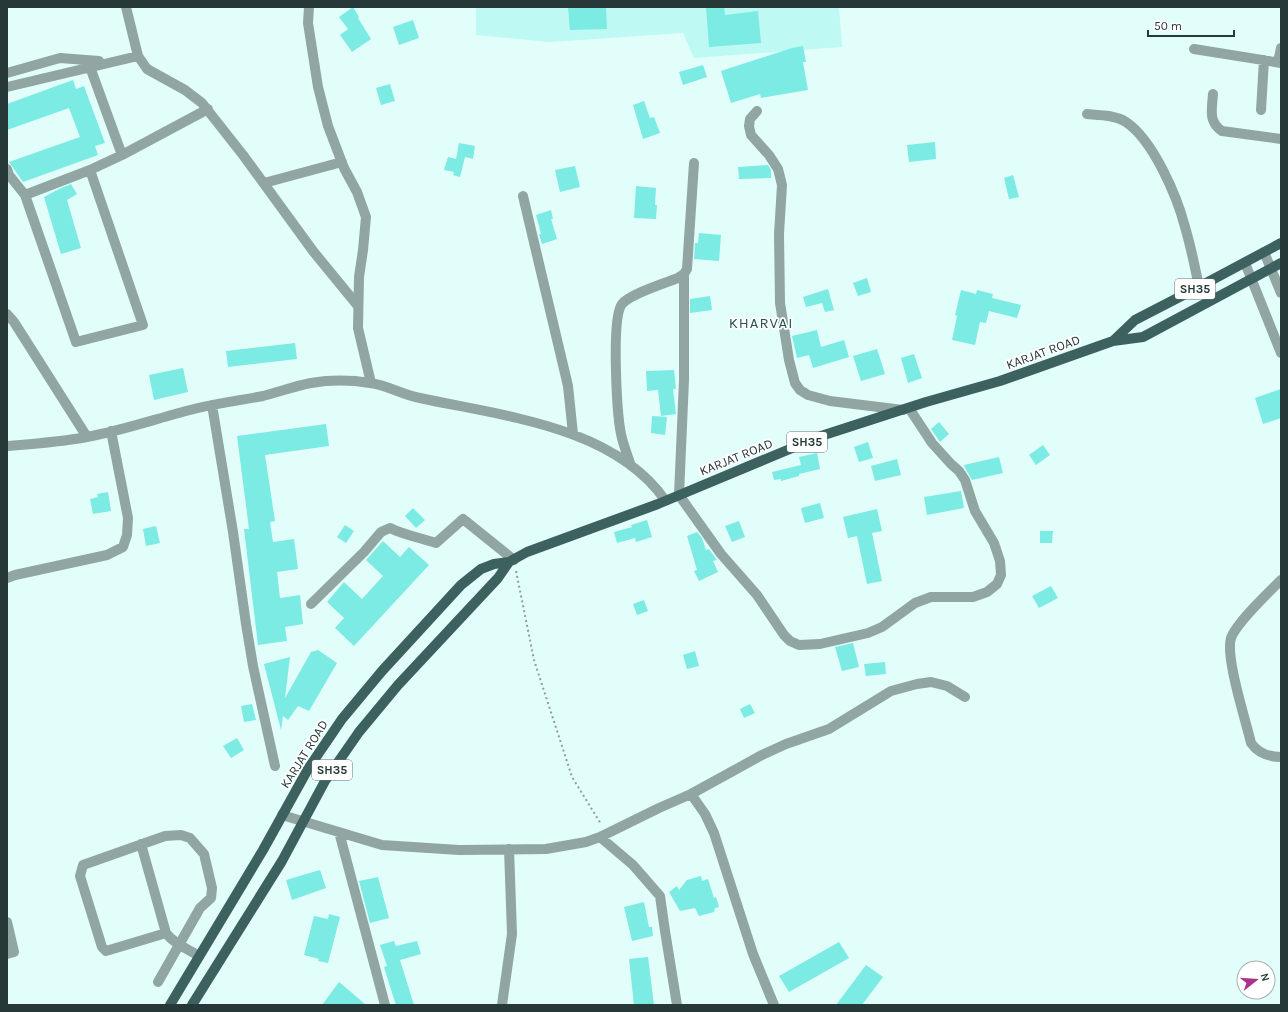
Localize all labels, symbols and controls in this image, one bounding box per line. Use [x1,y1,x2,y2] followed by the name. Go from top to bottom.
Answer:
[1148,12,1234,38] scale bar
[1154,19,1182,33] text: 50 m
[1175,279,1215,299] road number: SH35
[729,314,793,332] district label: KHARVAI
[1004,332,1082,372] street label: KARJAT ROAD
[787,432,827,452] road number: SH35
[697,436,775,478] street label: KARJAT ROAD
[277,717,331,791] street label: KARJAT ROAD
[312,760,352,780] road number: SH35
[1236,960,1276,1000] north arrow
[1258,972,1272,983] text: N

